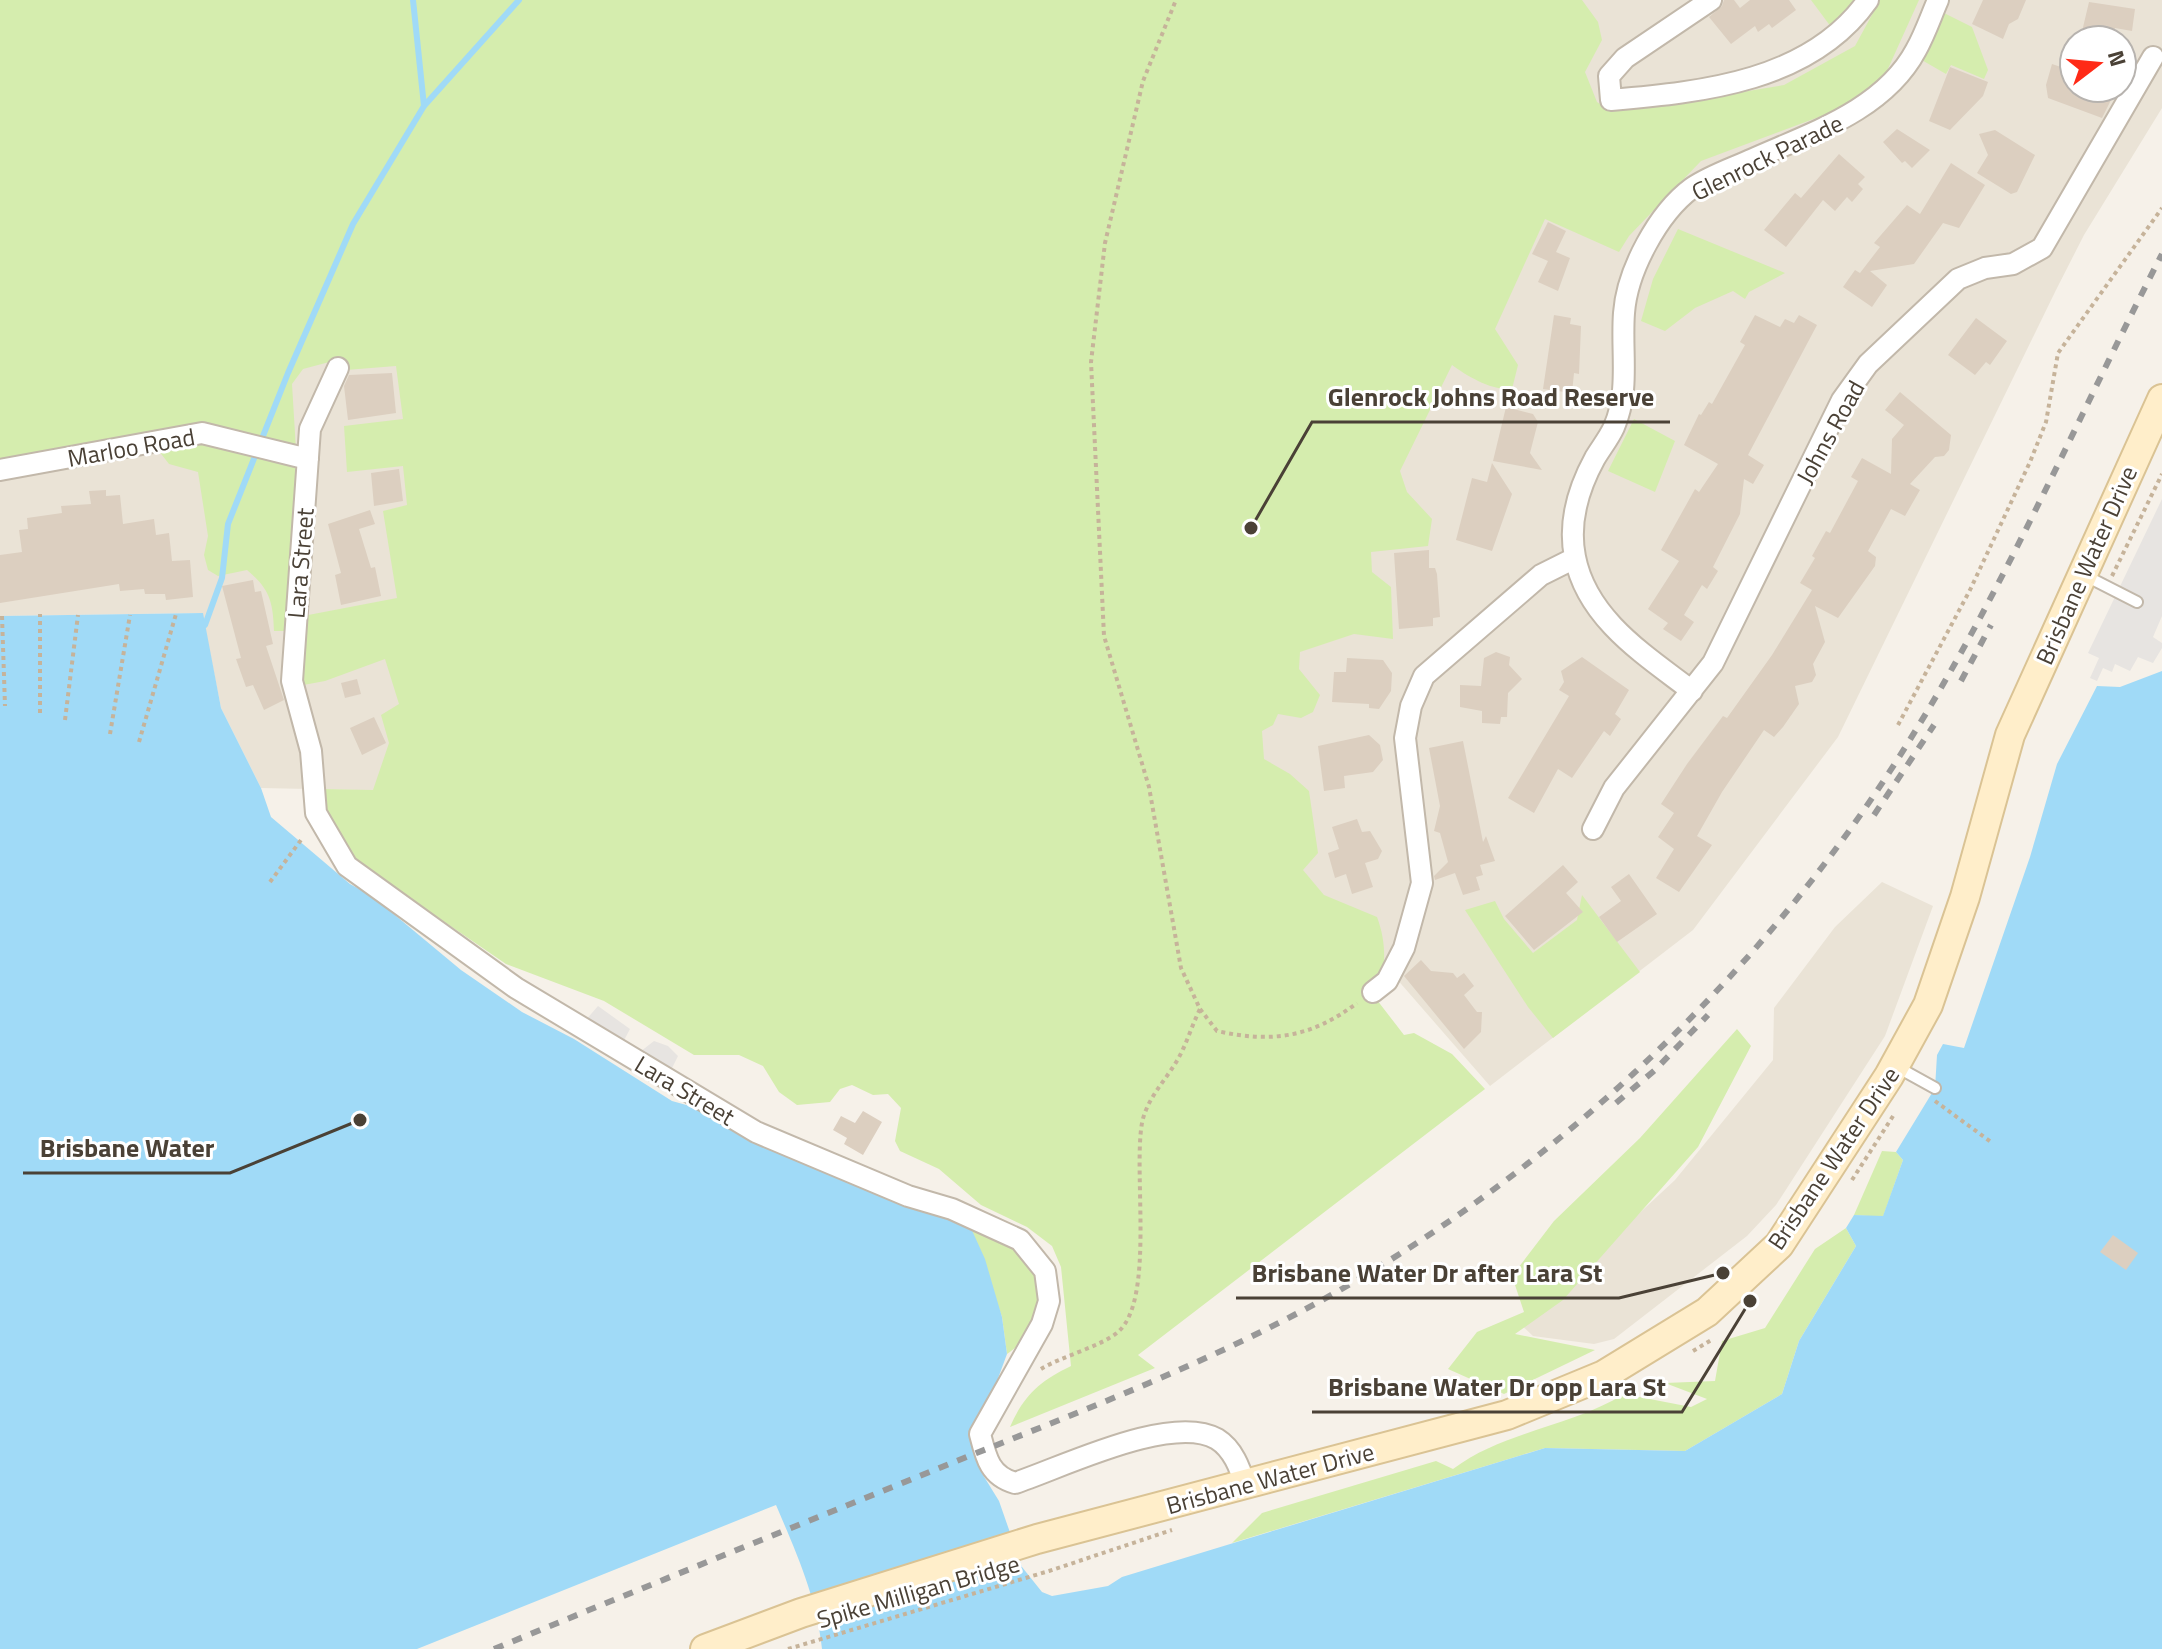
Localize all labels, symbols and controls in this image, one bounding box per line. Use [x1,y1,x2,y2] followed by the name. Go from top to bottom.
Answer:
[2058,24,2138,104] north arrow
[2099,46,2136,71] text: N
[1685,105,1849,209] street label: Glenrock Parade
[1312,372,1670,422] callout: Glenrock Johns Road Reserve
[1787,374,1873,490] street label: Johns Road
[1328,377,1654,416] text: Glenrock Johns Road Reserve
[65,418,197,476] street label: Marloo Road
[2026,460,2146,670] street label: Brisbane Water Drive
[277,506,323,620] street label: Lara Street
[628,1046,742,1134] street label: Lara Street
[1758,1059,1908,1257] street label: Brisbane Water Drive
[23,1123,230,1173] callout: Brisbane Water
[40,1128,215,1167] text: Brisbane Water
[1236,1248,1619,1298] callout: Brisbane Water Dr after Lara St
[1252,1253,1602,1292] text: Brisbane Water Dr after Lara St
[1312,1362,1682,1412] callout: Brisbane Water Dr opp Lara St
[1328,1367,1666,1406] text: Brisbane Water Dr opp Lara St
[1162,1433,1378,1523] street label: Brisbane Water Drive
[812,1545,1024,1637] street label: Spike Milligan Bridge

